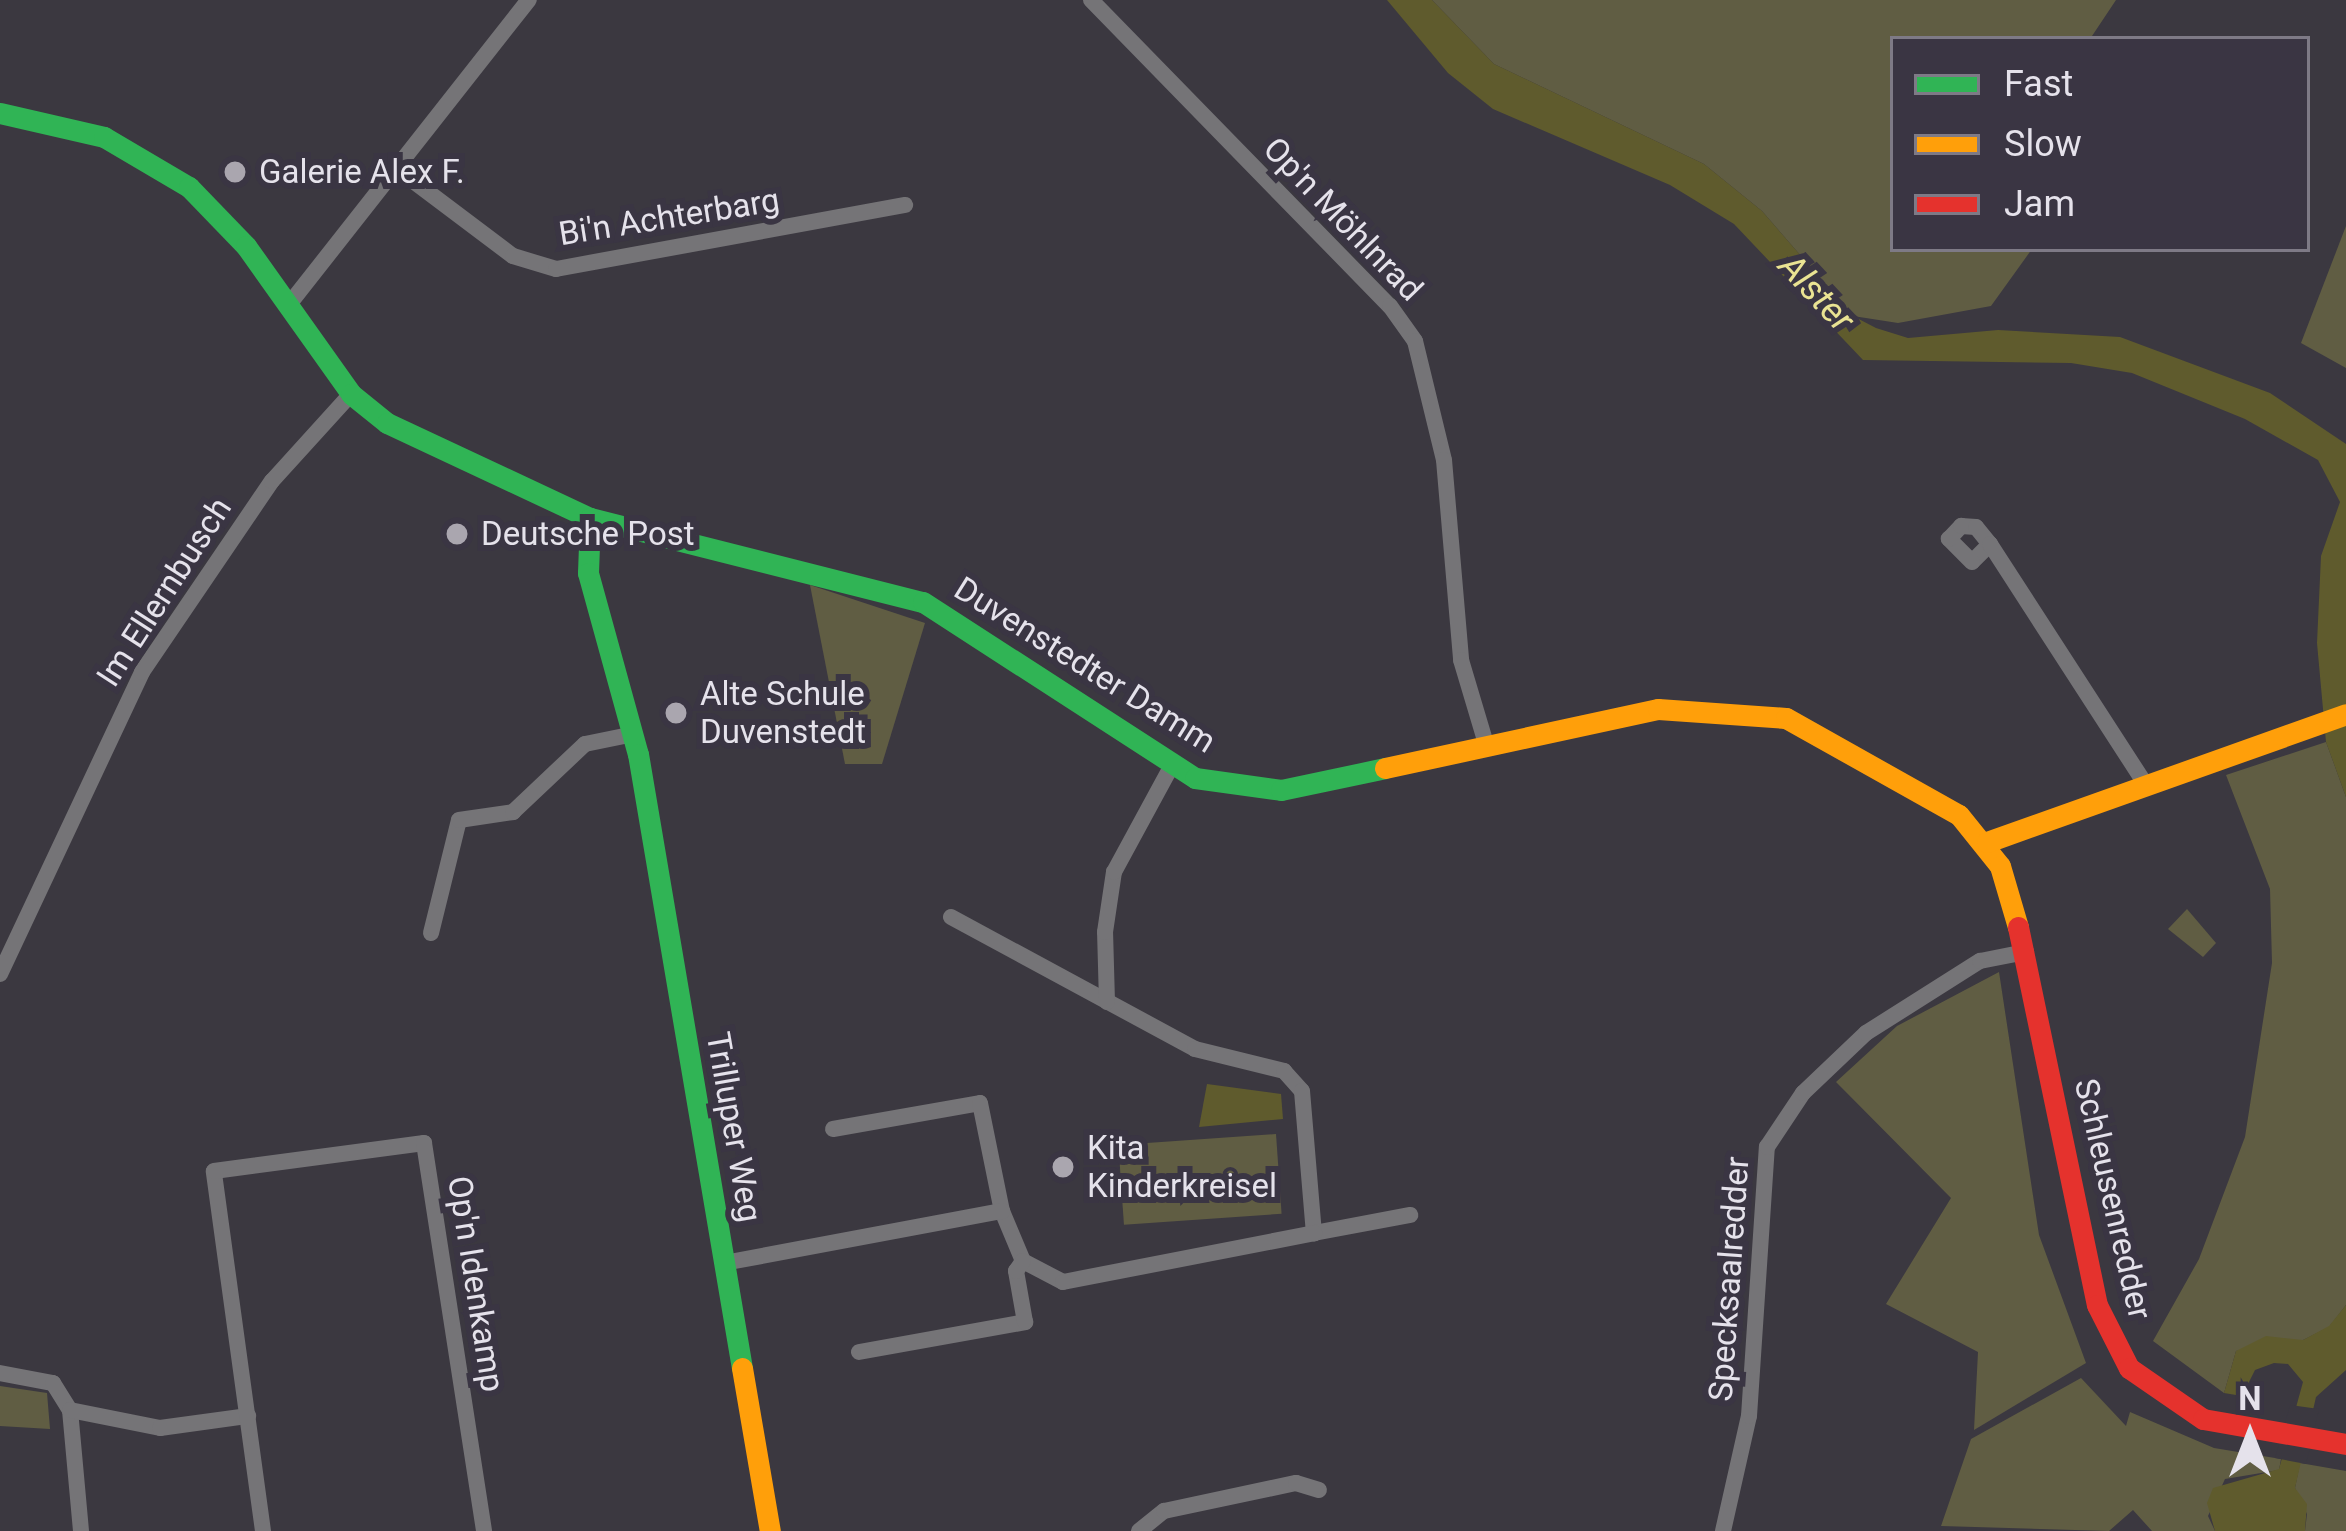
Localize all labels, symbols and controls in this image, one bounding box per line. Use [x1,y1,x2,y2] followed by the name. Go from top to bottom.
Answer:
[1890,36,2310,252] legend
[2004,63,2073,105] text: Fast
[2004,123,2082,165] text: Slow
[1255,129,1431,309] street label: Op'n Möhlnrad
[259,152,465,192] place label: Galerie Alex F.
[222,159,248,185] marker: Galerie Alex F.
[556,180,782,254] street label: Bi'n Achterbarg
[2004,183,2075,225] text: Jam
[1769,245,1863,341] water label: Alster
[88,490,240,694] street label: Im Ellernbusch
[481,514,695,554] place label: Deutsche Post
[444,521,470,547] marker: Deutsche Post
[947,569,1223,761] street label: Duvenstedter Damm
[700,674,866,752] place label: Alte Schule Duvenstedt
[663,700,689,726] marker: Alte Schule Duvenstedt
[698,1029,770,1225] street label: Trilluper Weg
[2066,1075,2160,1323] street label: Schleusenredder
[1087,1128,1277,1206] place label: Kita Kinderkreisel
[1050,1154,1076,1180] marker: Kita Kinderkreisel
[1701,1155,1757,1403] street label: Specksaalredder
[439,1173,513,1395] street label: Op'n Idenkamp
[2190,1375,2310,1495] north arrow
[2238,1379,2262,1418] text: N

